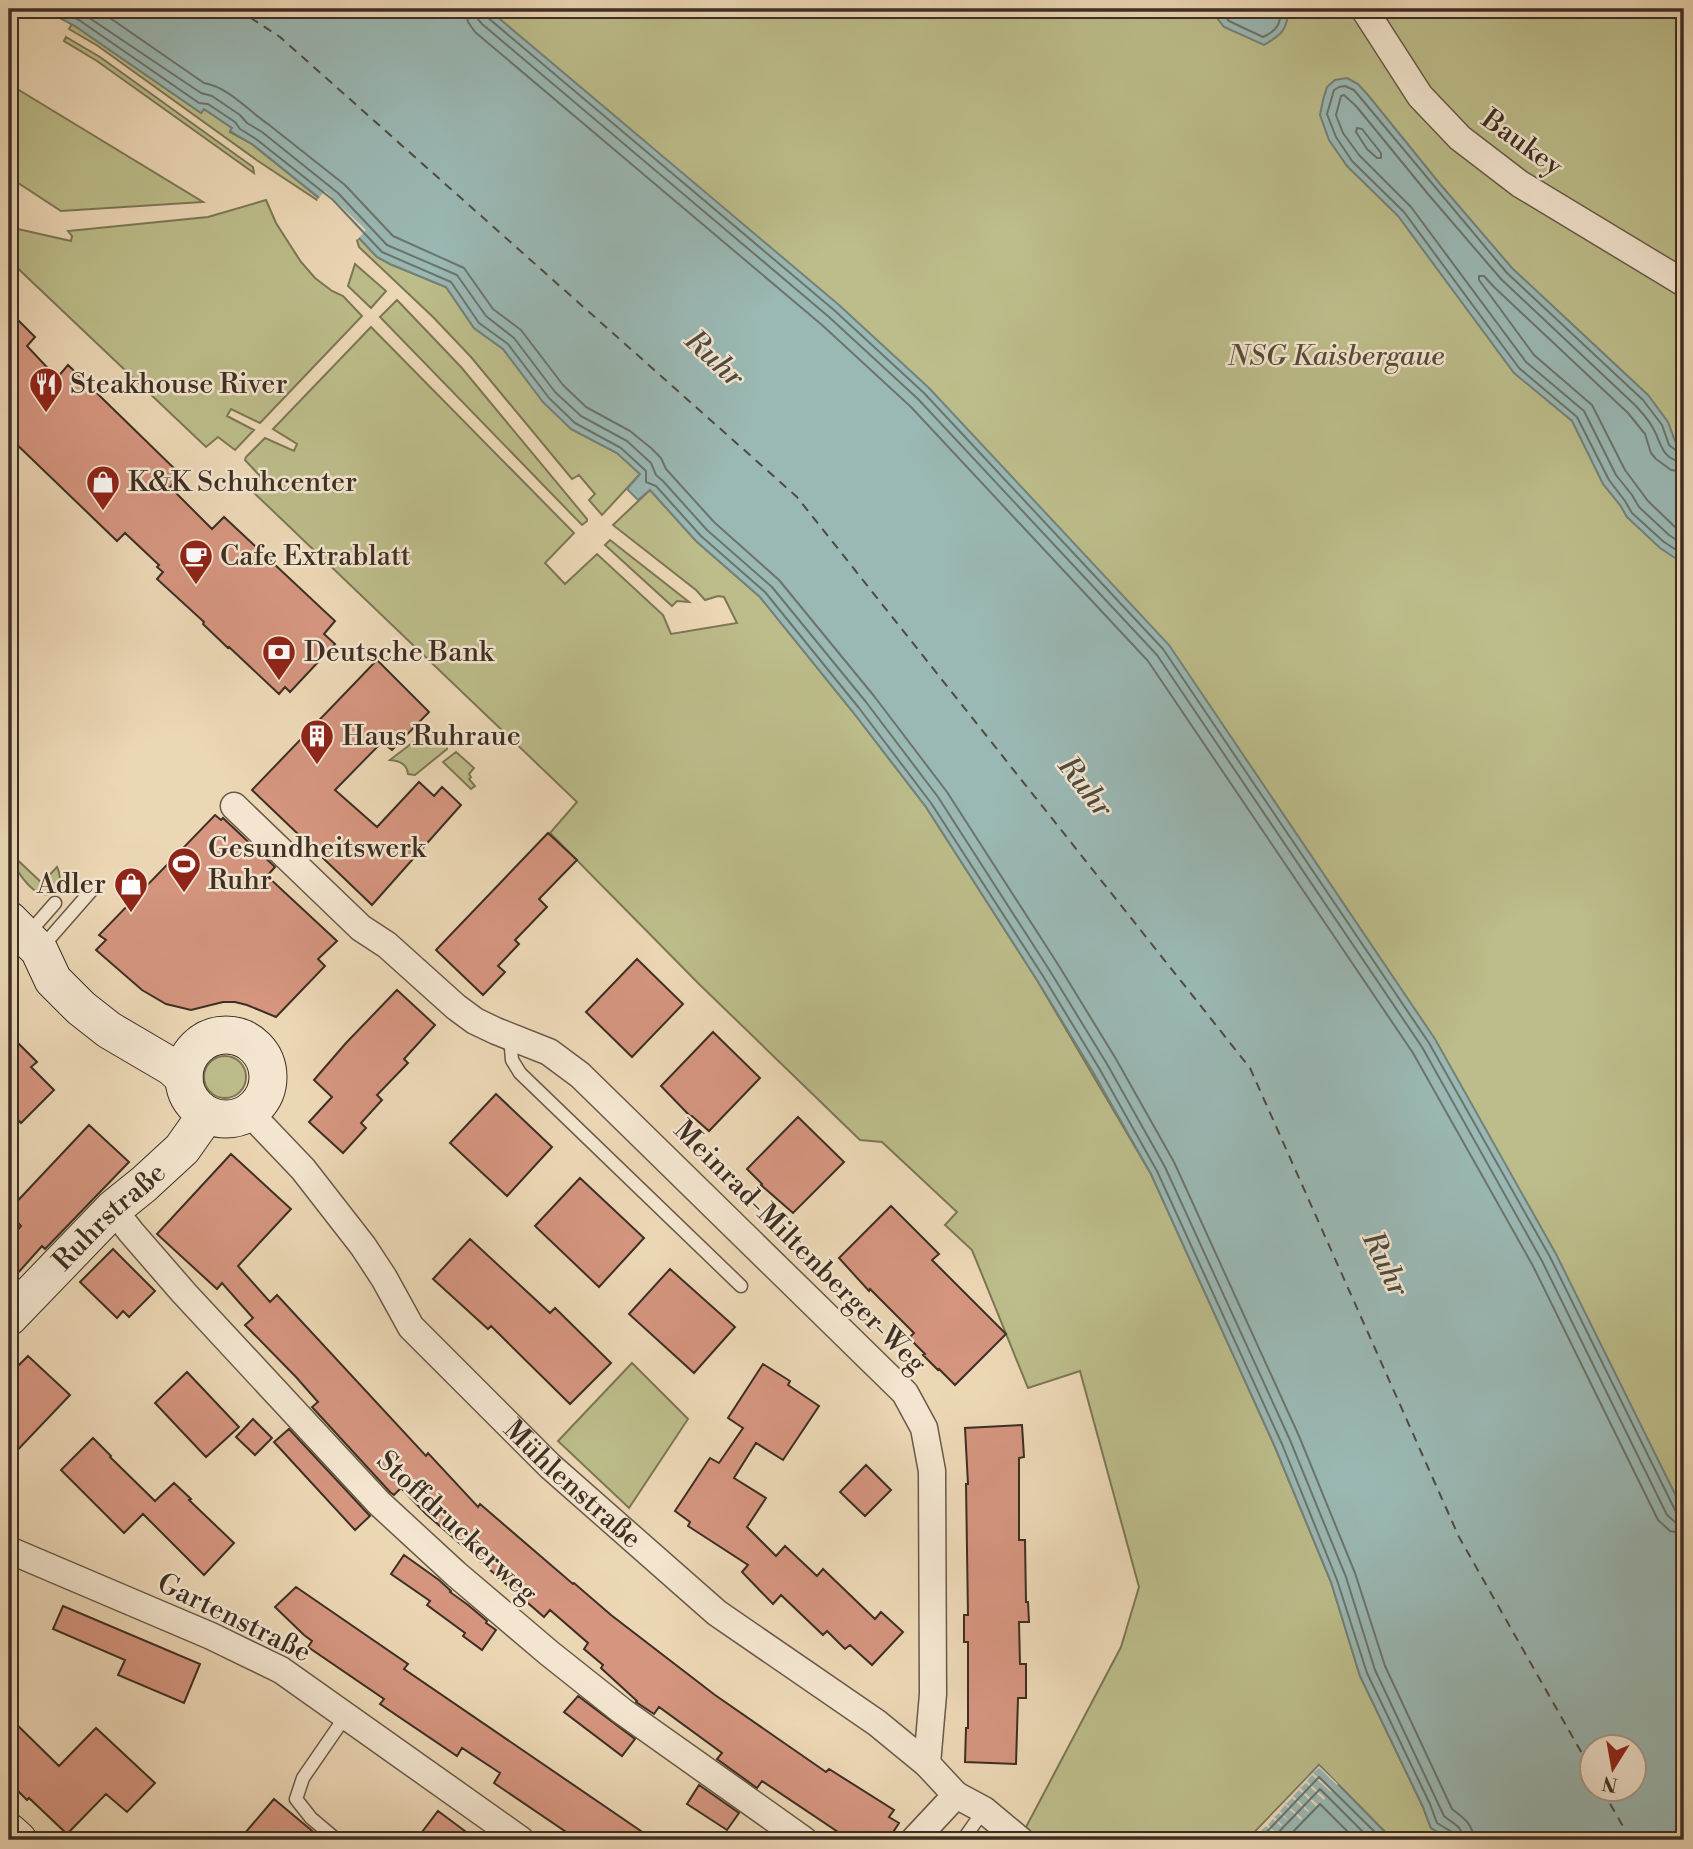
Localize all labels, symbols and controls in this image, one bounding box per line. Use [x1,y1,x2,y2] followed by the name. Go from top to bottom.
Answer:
[1474,101,1570,184] street label: Baukey
[675,321,753,397] water label: Ruhr
[1227,339,1444,374] park label: NSG Kaisbergaue
[27,365,65,414] restaurant icon: Steakhouse River
[70,367,288,402] place label: Steakhouse River
[84,463,122,512] shop icon: K&K Schuhcenter
[128,465,357,500] place label: K&K Schuhcenter
[177,537,215,586] cafe icon: Cafe Extrablatt
[220,539,411,574] place label: Cafe Extrablatt
[260,633,298,682] bank icon: Deutsche Bank
[304,635,495,670] place label: Deutsche Bank
[298,717,336,766] building icon: Haus Ruhraue
[342,719,521,754] place label: Haus Ruhraue
[1048,748,1122,826] water label: Ruhr
[208,831,427,898] place label: Gesundheitswerk Ruhr
[165,845,203,894] sports icon: Gesundheitswerk Ruhr
[112,865,150,914] shop icon: Adler
[36,867,106,902] place label: Adler
[666,1113,934,1381] street label: Meinrad-Miltenberger-Weg
[45,1155,173,1278] street label: Ruhrstraße
[1353,1224,1418,1304] water label: Ruhr
[496,1412,649,1556] street label: Mühlenstraße
[369,1443,545,1611] street label: Stoffdruckerweg
[151,1566,317,1670] street label: Gartenstraße
[1578,1734,1648,1804] north arrow
[1600,1770,1620,1797] text: N

